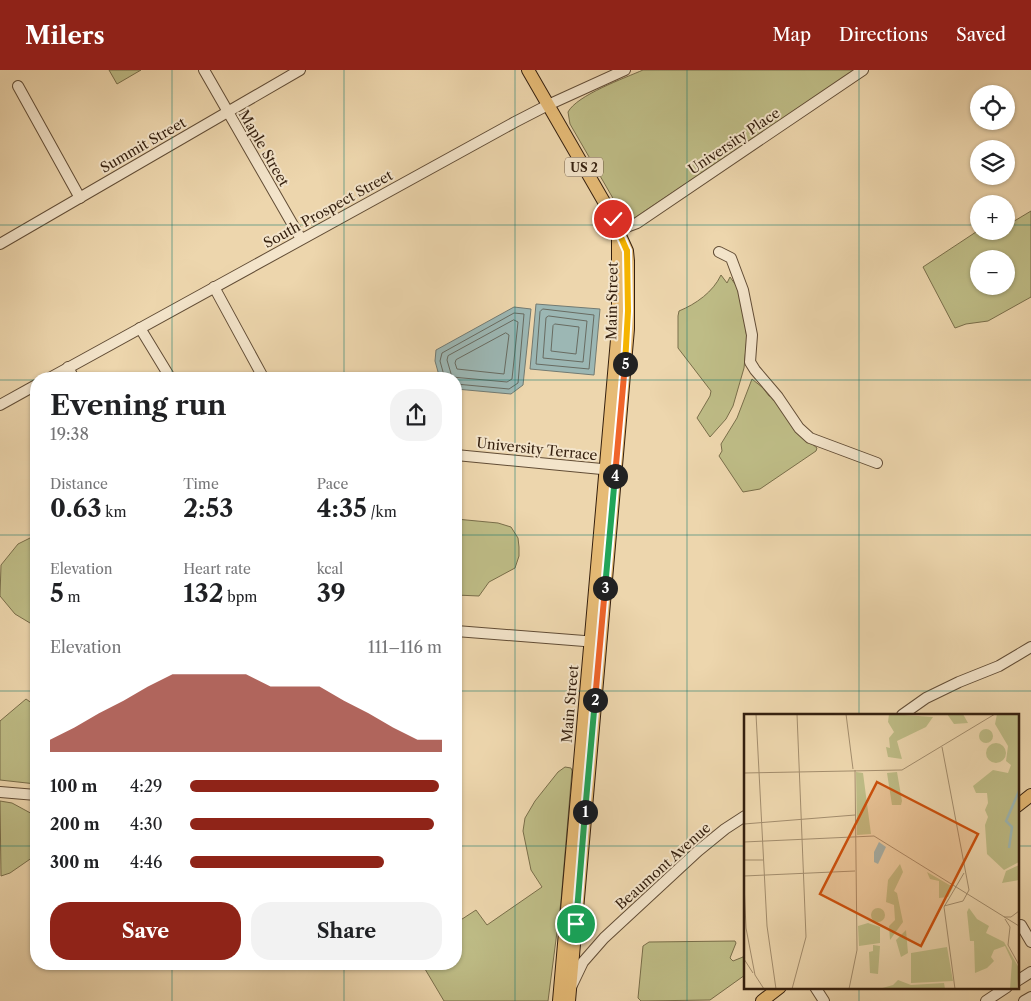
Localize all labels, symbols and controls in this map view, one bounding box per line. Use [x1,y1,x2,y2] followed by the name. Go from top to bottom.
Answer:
[25,21,105,50] text: Milers
[772,24,811,46] text: Map
[839,24,928,46] text: Directions
[956,24,1006,46] text: Saved
[970,85,1015,295] map controls
[970,85,1015,130] button: locate
[685,104,783,178] street label: University Place
[235,106,293,190] street label: Maple Street
[97,113,189,177] street label: Summit Street
[970,140,1015,185] button: layers
[565,158,603,176] road number: US 2
[260,166,396,252] street label: South Prospect Street
[970,195,1015,240] button: +
[592,198,634,240] pin
[599,205,627,233] icon: check
[970,250,1015,295] button: −
[602,262,622,340] street label: Main Street
[612,352,638,376] pin: 5
[622,355,629,373] text: 5
[50,388,226,422] text: Evening run
[390,389,442,441] button: share
[50,424,89,444] text: 19:38
[476,434,599,464] street label: University Terrace
[602,464,628,488] pin: 4
[611,467,620,485] text: 4
[50,475,108,493] text: Distance
[183,475,219,493] text: Time
[317,475,348,493] text: Pace
[50,493,102,524] text: 0.63
[183,493,233,524] text: 2:53
[317,493,367,524] text: 4:35
[102,503,126,521] text: km
[367,503,397,521] text: /km
[50,560,113,578] text: Elevation
[183,560,251,578] text: Heart rate
[317,560,343,578] text: kcal
[592,576,618,600] pin: 3
[50,578,64,609] text: 5
[183,578,223,609] text: 132
[317,578,346,609] text: 39
[602,579,609,597] text: 3
[64,588,81,606] text: m
[223,588,257,606] text: bpm
[50,637,121,657] text: Elevation
[368,637,442,657] text: 111–116 m
[558,664,582,744] street label: Main Street
[582,688,608,712] pin: 2
[591,691,600,709] text: 2
[744,714,1018,988] inset map
[50,776,97,796] text: 100 m
[130,776,162,796] text: 4:29
[572,800,598,824] pin: 1
[582,803,589,821] text: 1
[50,814,100,834] text: 200 m
[130,814,163,834] text: 4:30
[612,818,714,913] street label: Beaumont Avenue
[50,852,99,872] text: 300 m
[130,852,162,872] text: 4:46
[50,902,241,960] button: Save
[251,902,442,960] button: Share
[555,903,597,945] pin
[562,910,590,938] icon: arrive

